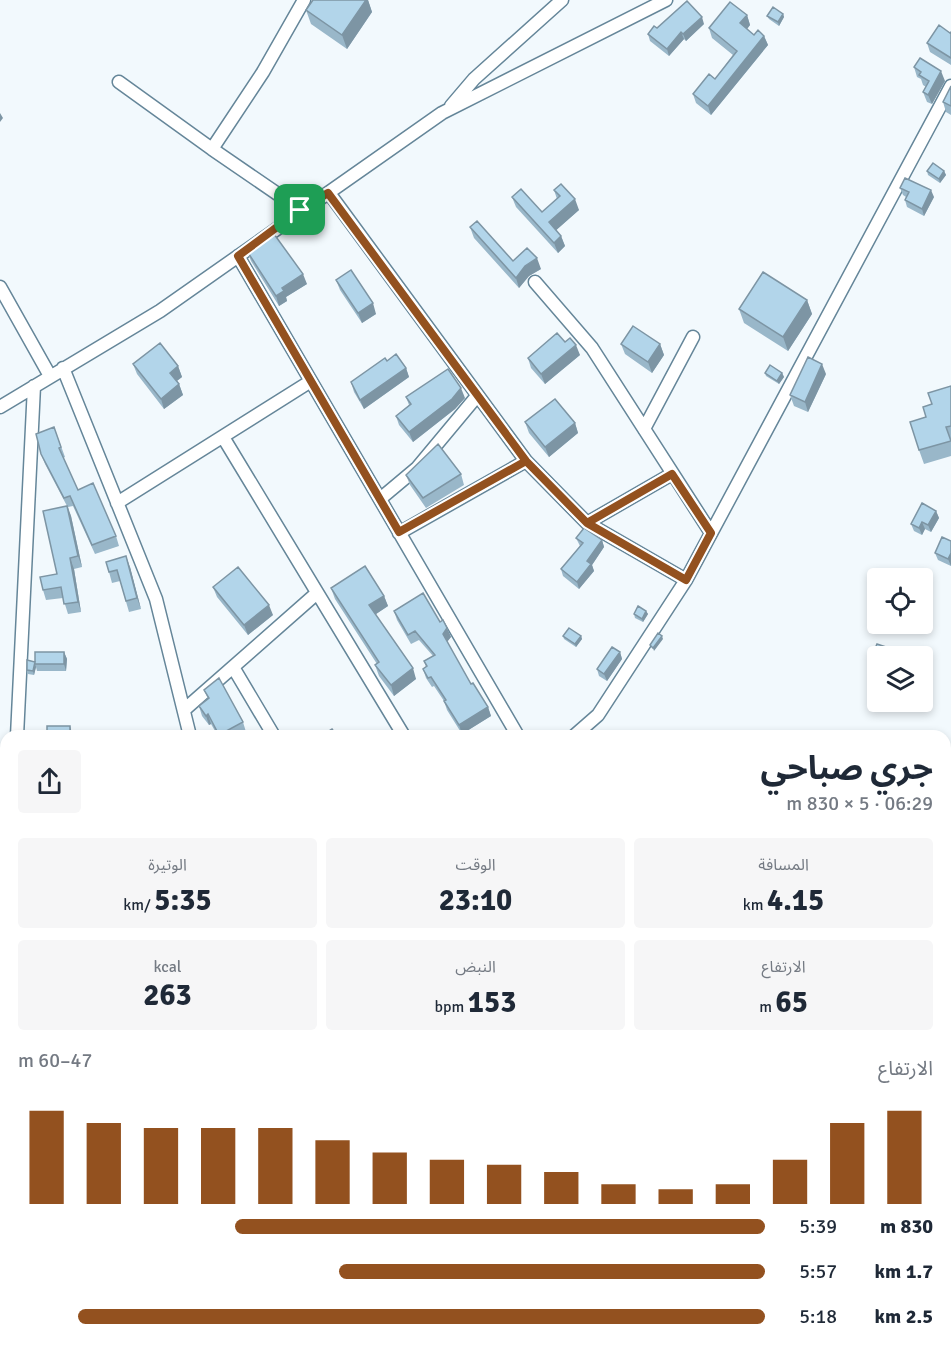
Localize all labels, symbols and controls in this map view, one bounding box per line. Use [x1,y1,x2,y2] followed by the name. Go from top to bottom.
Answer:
[274,184,325,235] pin
[283,193,316,226] icon: arrive
[867,568,933,712] map controls
[867,568,933,634] button: locate
[867,646,933,712] button: layers
[761,748,933,789] text: جري صباحي
[18,750,81,813] button: share
[786,791,933,816] text: 06:29 · 5 × 830 m
[148,855,187,875] text: الوتيرة
[455,855,496,875] text: الوقت
[758,855,809,875] text: المسافة
[154,882,212,919] text: 5:35
[439,882,512,919] text: 23:10
[767,882,824,919] text: 4.15
[123,895,154,915] text: /km
[743,895,767,915] text: km
[153,957,182,977] text: kcal
[455,957,496,977] text: النبض
[762,957,805,977] text: الارتفاع
[143,977,192,1014] text: 263
[468,984,516,1021] text: 153
[775,984,808,1021] text: 65
[435,997,468,1017] text: bpm
[759,997,775,1017] text: m
[18,1048,92,1073] text: 47–60 m
[878,1056,933,1081] text: الارتفاع
[799,1214,837,1239] text: 5:39
[880,1214,933,1239] text: 830 m
[799,1259,837,1284] text: 5:57
[875,1259,933,1284] text: 1.7 km
[799,1304,837,1329] text: 5:18
[875,1304,933,1329] text: 2.5 km

